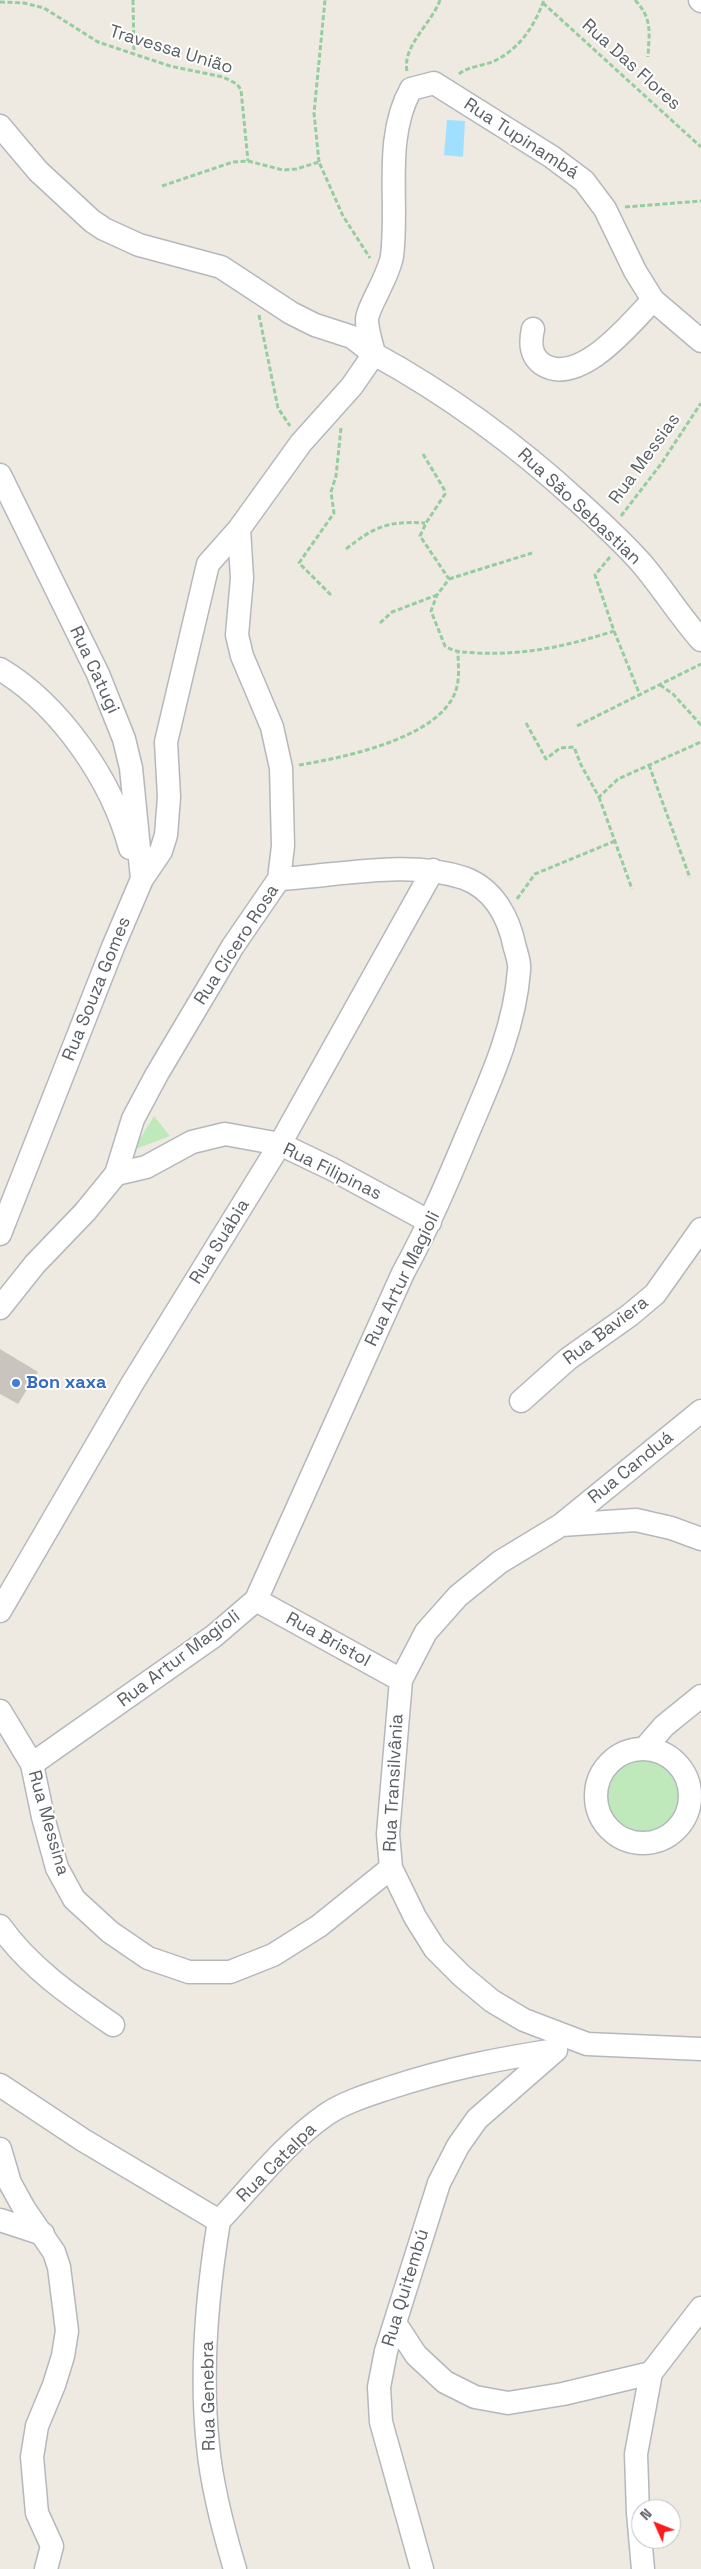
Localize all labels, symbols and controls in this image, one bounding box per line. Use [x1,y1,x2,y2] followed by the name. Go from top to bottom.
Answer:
[577,15,685,115] street label: Rua Das Flores
[107,21,235,79] street label: Travessa União
[460,94,582,184] street label: Rua Tupinambá
[605,409,685,509] street label: Rua Messias
[513,444,645,570] street label: Rua São Sebastian
[64,623,124,717] street label: Rua Catugi
[190,881,284,1009] street label: Rua Cícero Rosa
[58,914,136,1064] street label: Rua Souza Gomes
[279,1139,385,1205] street label: Rua Filipinas
[185,1196,255,1288] street label: Rua Suábia
[361,1208,445,1350] street label: Rua Artur Magioli
[559,1292,653,1370] street label: Rua Baviera
[26,1372,106,1394] place label: Bon xaxa
[10,1377,22,1389] marker: Bon xaxa
[584,1427,678,1509] street label: Rua Canduá
[113,1606,245,1712] street label: Rua Artur Magioli
[282,1608,374,1672] street label: Rua Bristol
[380,1713,408,1853] street label: Rua Transilvânia
[23,1768,73,1878] street label: Rua Messina
[233,2119,321,2207] street label: Rua Catalpa
[378,2227,434,2349] street label: Rua Quitembú
[197,2341,221,2451] street label: Rua Genebra
[631,2499,681,2549] north arrow
[636,2505,656,2524] text: N

